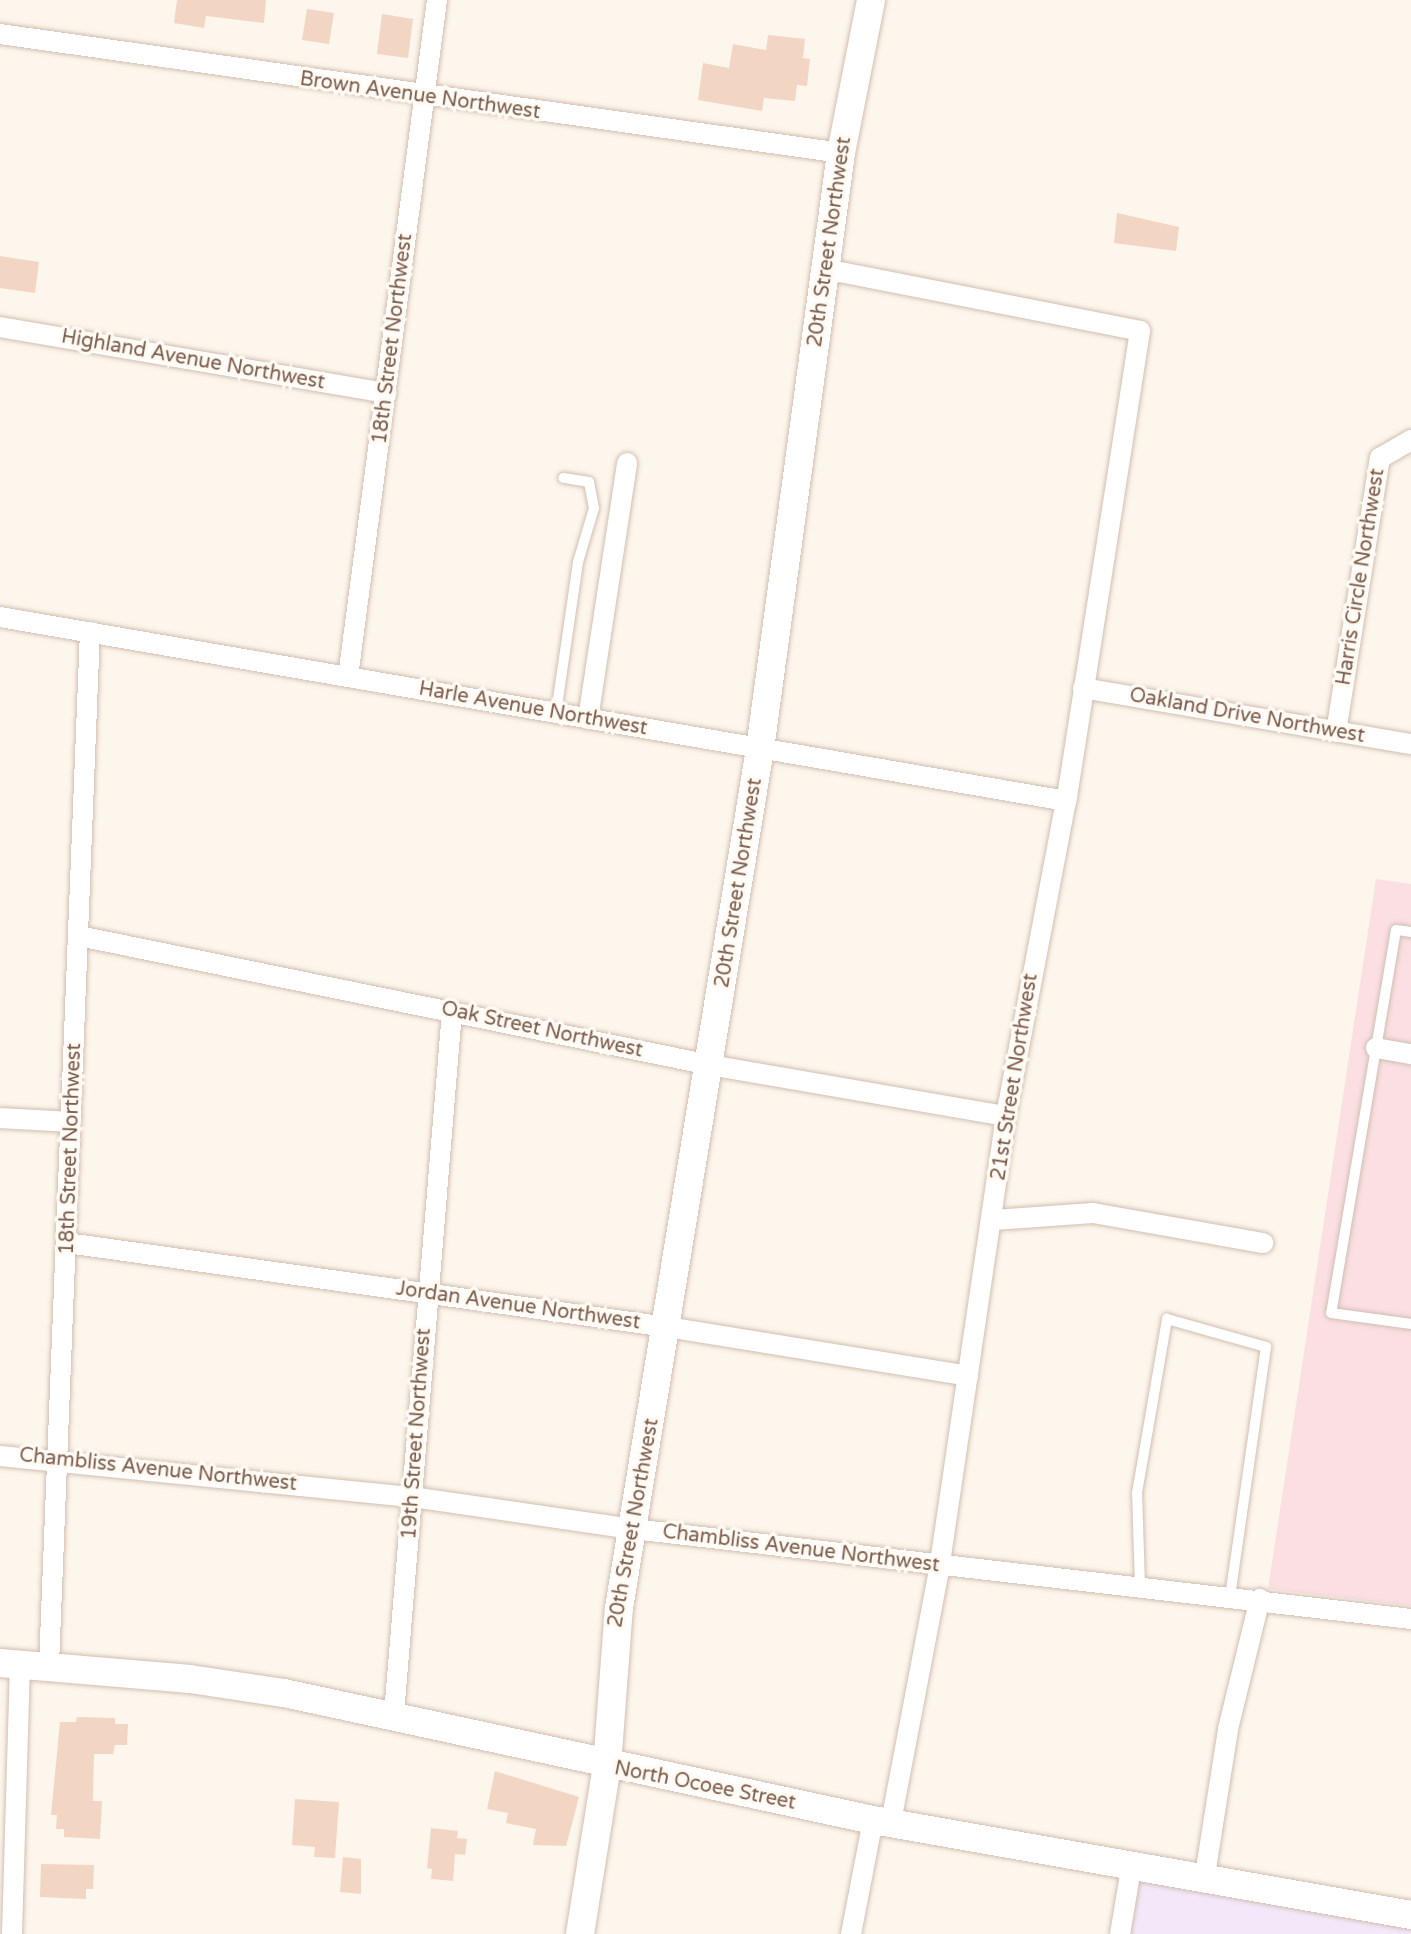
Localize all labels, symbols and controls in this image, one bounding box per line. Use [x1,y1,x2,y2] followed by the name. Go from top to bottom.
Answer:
[298,67,542,125] street label: Brown Avenue Northwest
[803,135,857,349] street label: 20th Street Northwest
[368,232,418,446] street label: 18th Street Northwest
[59,325,327,395] street label: Highland Avenue Northwest
[1332,467,1390,687] street label: Harris Circle Northwest
[417,677,649,741] street label: Harle Avenue Northwest
[1128,683,1366,749] street label: Oakland Drive Northwest
[711,776,767,990] street label: 20th Street Northwest
[987,972,1043,1182] street label: 21st Street Northwest
[439,997,645,1063] street label: Oak Street Northwest
[55,1043,87,1255] street label: 18th Street Northwest
[394,1277,642,1335] street label: Jordan Avenue Northwest
[398,1327,436,1541] street label: 19th Street Northwest
[604,1417,664,1629] street label: 20th Street Northwest
[18,1443,298,1497] street label: Chambliss Avenue Northwest
[661,1520,941,1578] street label: Chambliss Avenue Northwest
[612,1757,798,1815] street label: North Ocoee Street

